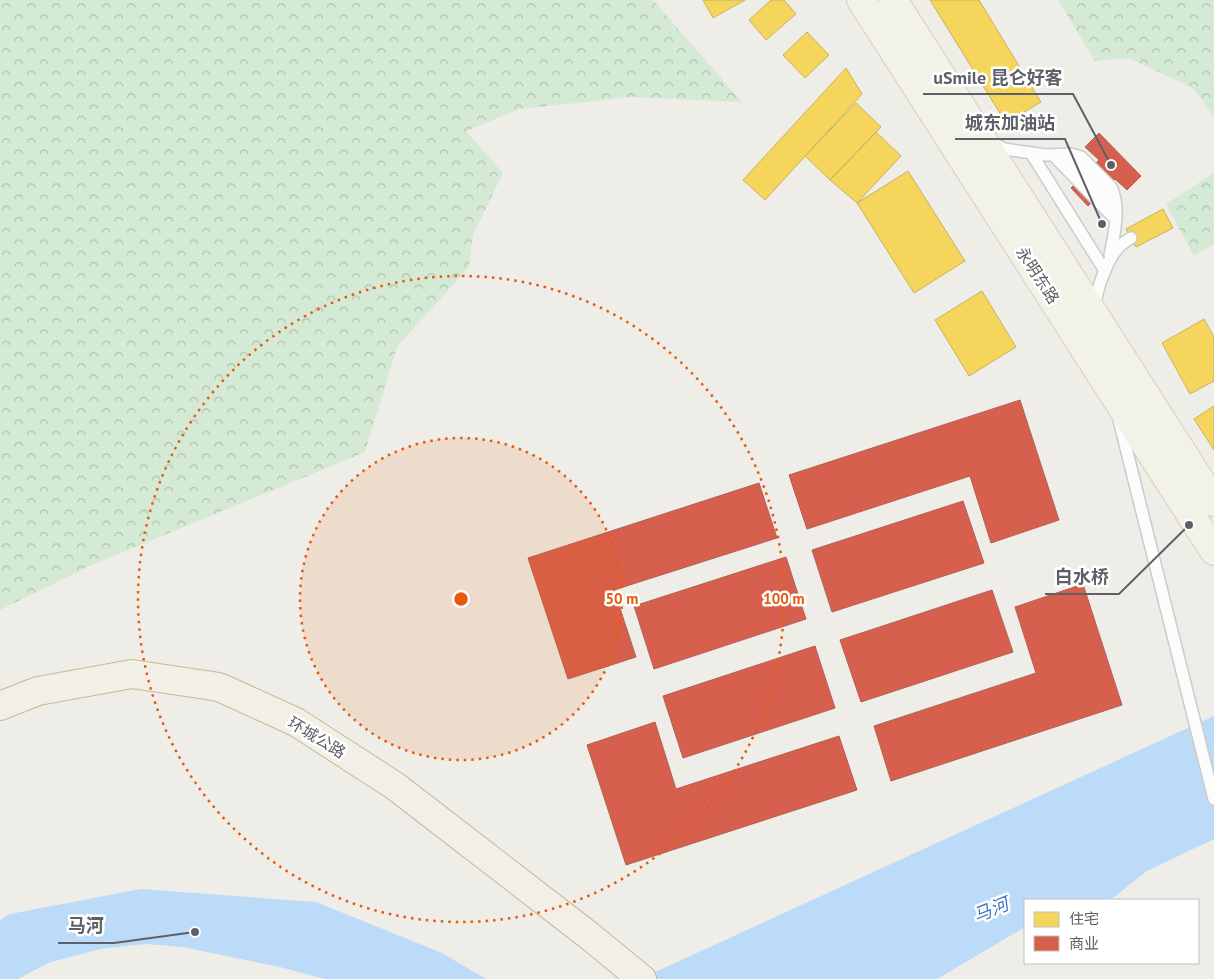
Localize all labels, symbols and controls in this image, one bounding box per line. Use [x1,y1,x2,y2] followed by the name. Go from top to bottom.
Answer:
[923,61,1073,94] callout: uSmile 昆仑好客
[933,66,1063,89] text: uSmile 昆仑好客
[955,106,1065,139] callout: 城东加油站
[965,111,1055,134] text: 城东加油站
[1012,243,1064,307] street label: 永明东路
[1045,561,1119,594] callout: 白水桥
[1055,565,1109,588] text: 白水桥
[606,589,638,608] text: 50 m
[763,589,805,608] text: 100 m
[452,590,470,608] centre of rings
[284,712,350,762] street label: 环城公路
[970,891,1015,927] water label: 马河
[1024,899,1199,964] legend
[1069,909,1099,928] text: 住宅
[58,910,114,943] callout: 马河
[68,914,104,937] text: 马河
[1069,934,1099,953] text: 商业

